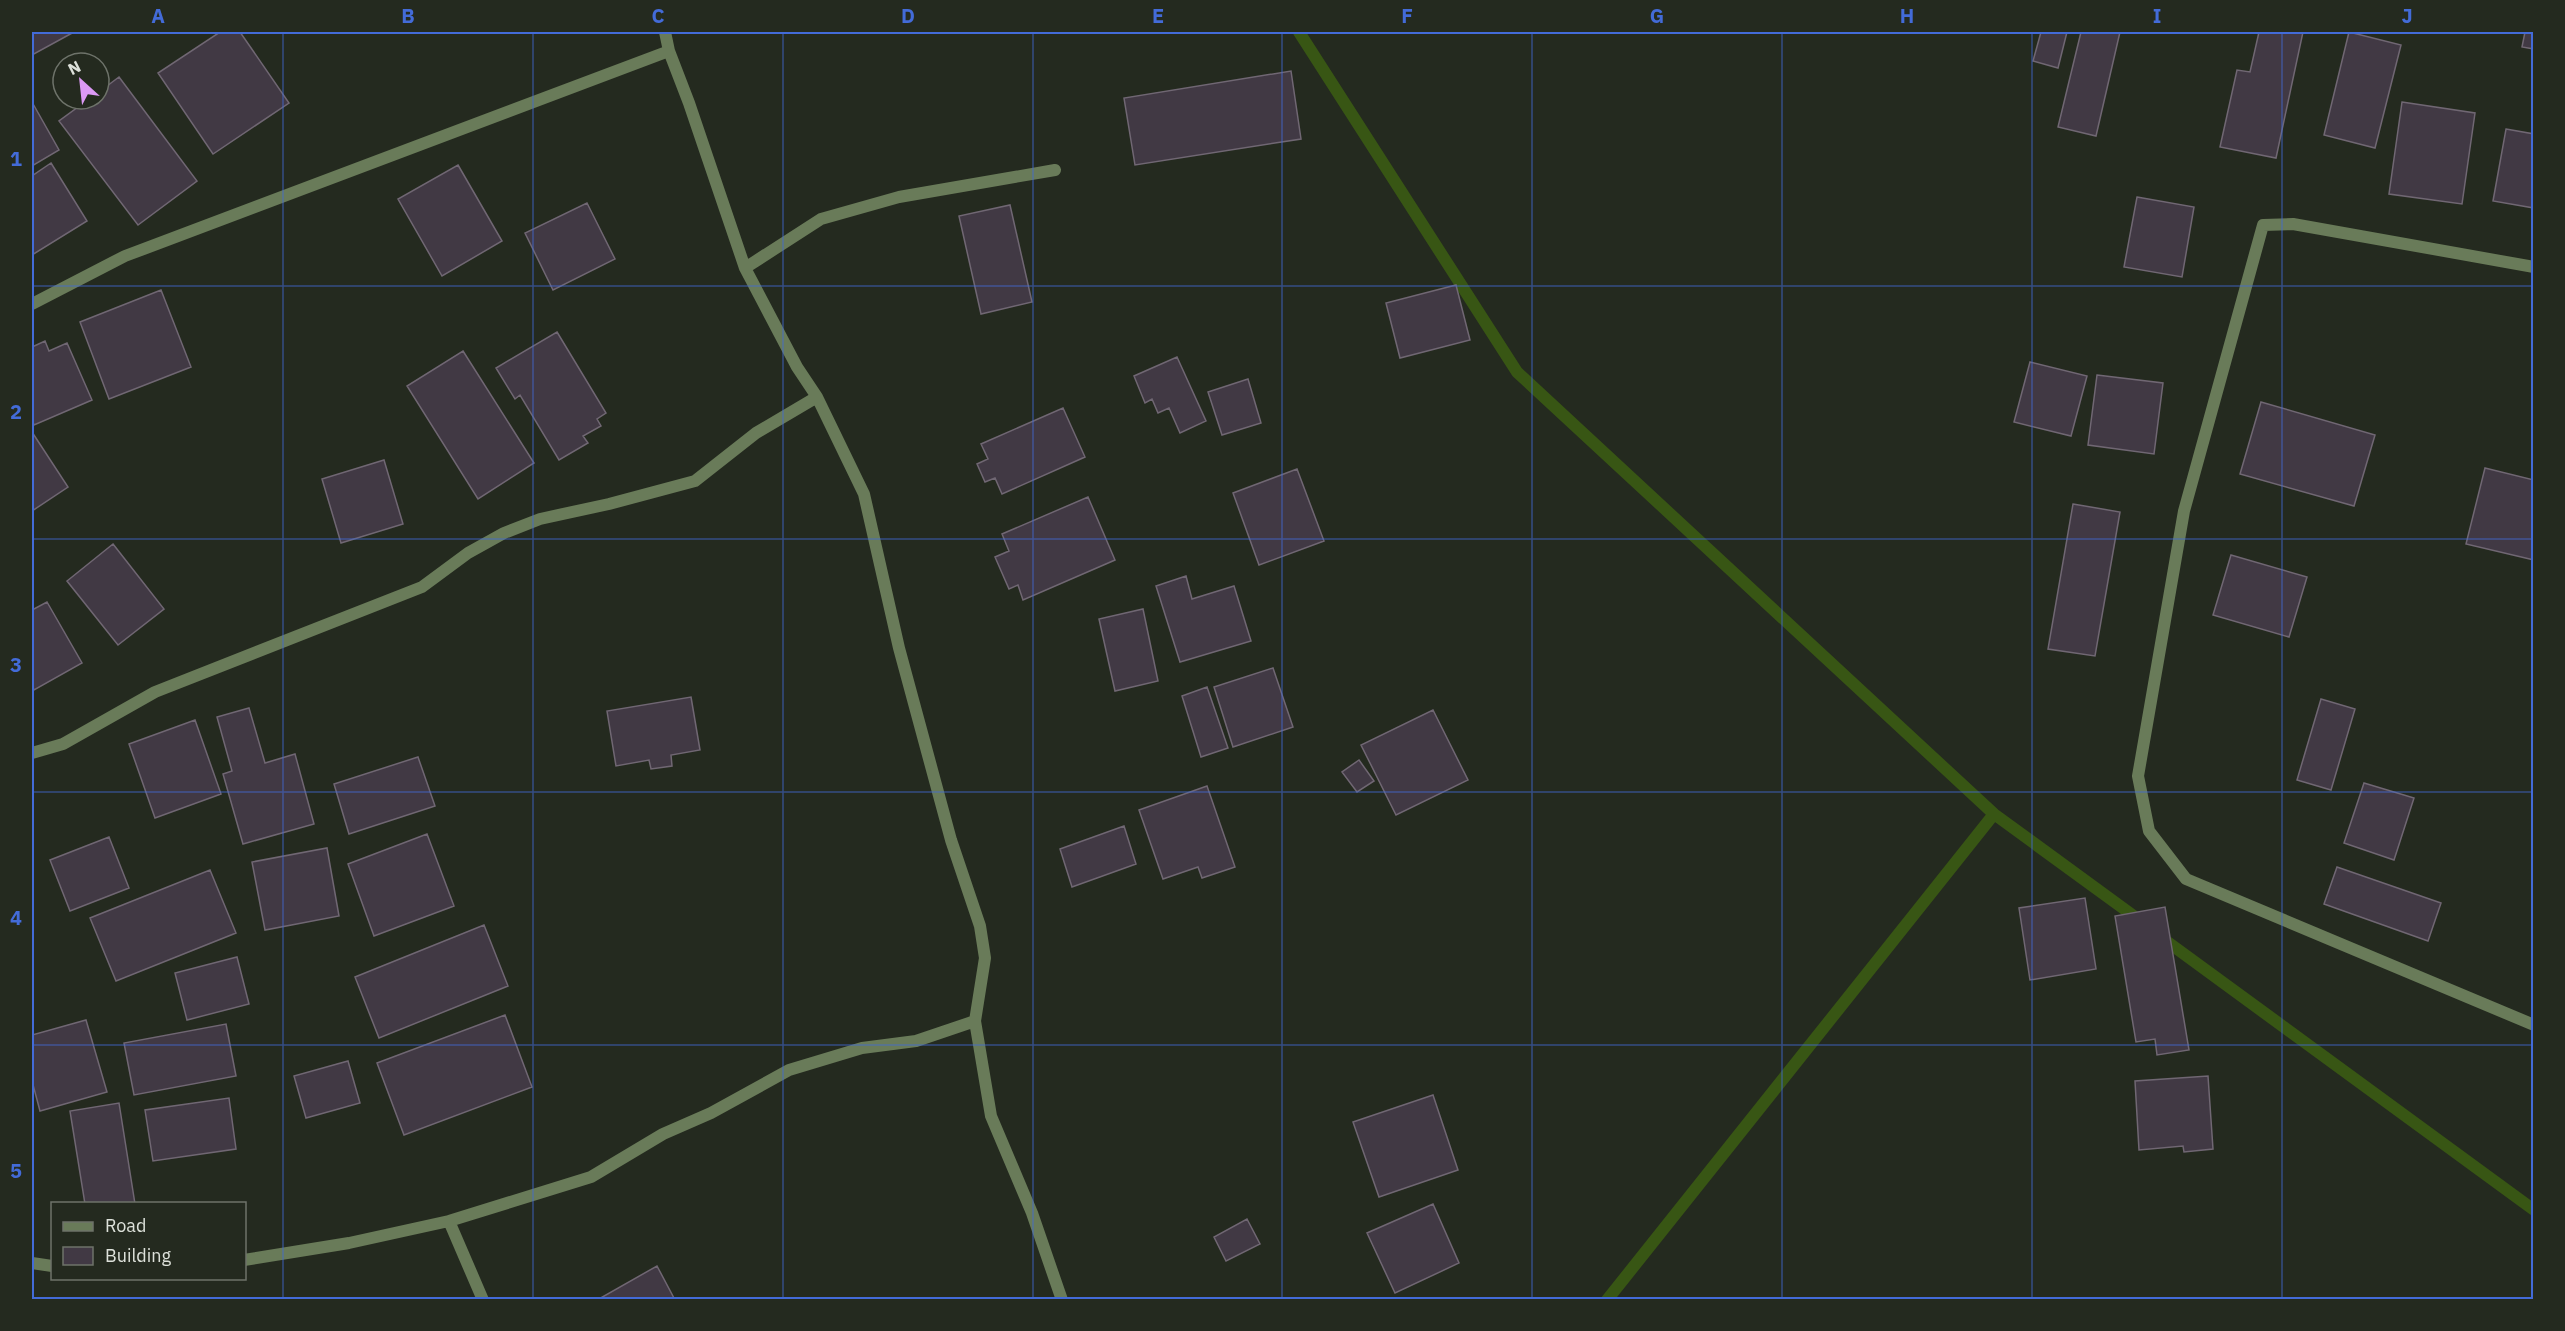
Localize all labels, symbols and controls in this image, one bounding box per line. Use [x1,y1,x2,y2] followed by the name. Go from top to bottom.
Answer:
[151,2,165,29] text: A
[401,2,415,29] text: B
[651,2,665,29] text: C
[901,2,915,29] text: D
[1152,2,1164,29] text: E
[1401,2,1413,29] text: F
[1650,2,1664,29] text: G
[1900,2,1914,29] text: H
[2153,2,2161,29] text: I
[2401,2,2413,29] text: J
[51,51,111,111] north arrow
[64,56,84,79] text: N
[10,145,22,172] text: 1
[10,398,22,425] text: 2
[10,651,22,678] text: 3
[10,904,22,931] text: 4
[10,1157,22,1184] text: 5
[51,1202,246,1280] legend
[105,1214,146,1237] text: Road
[105,1244,172,1267] text: Building

